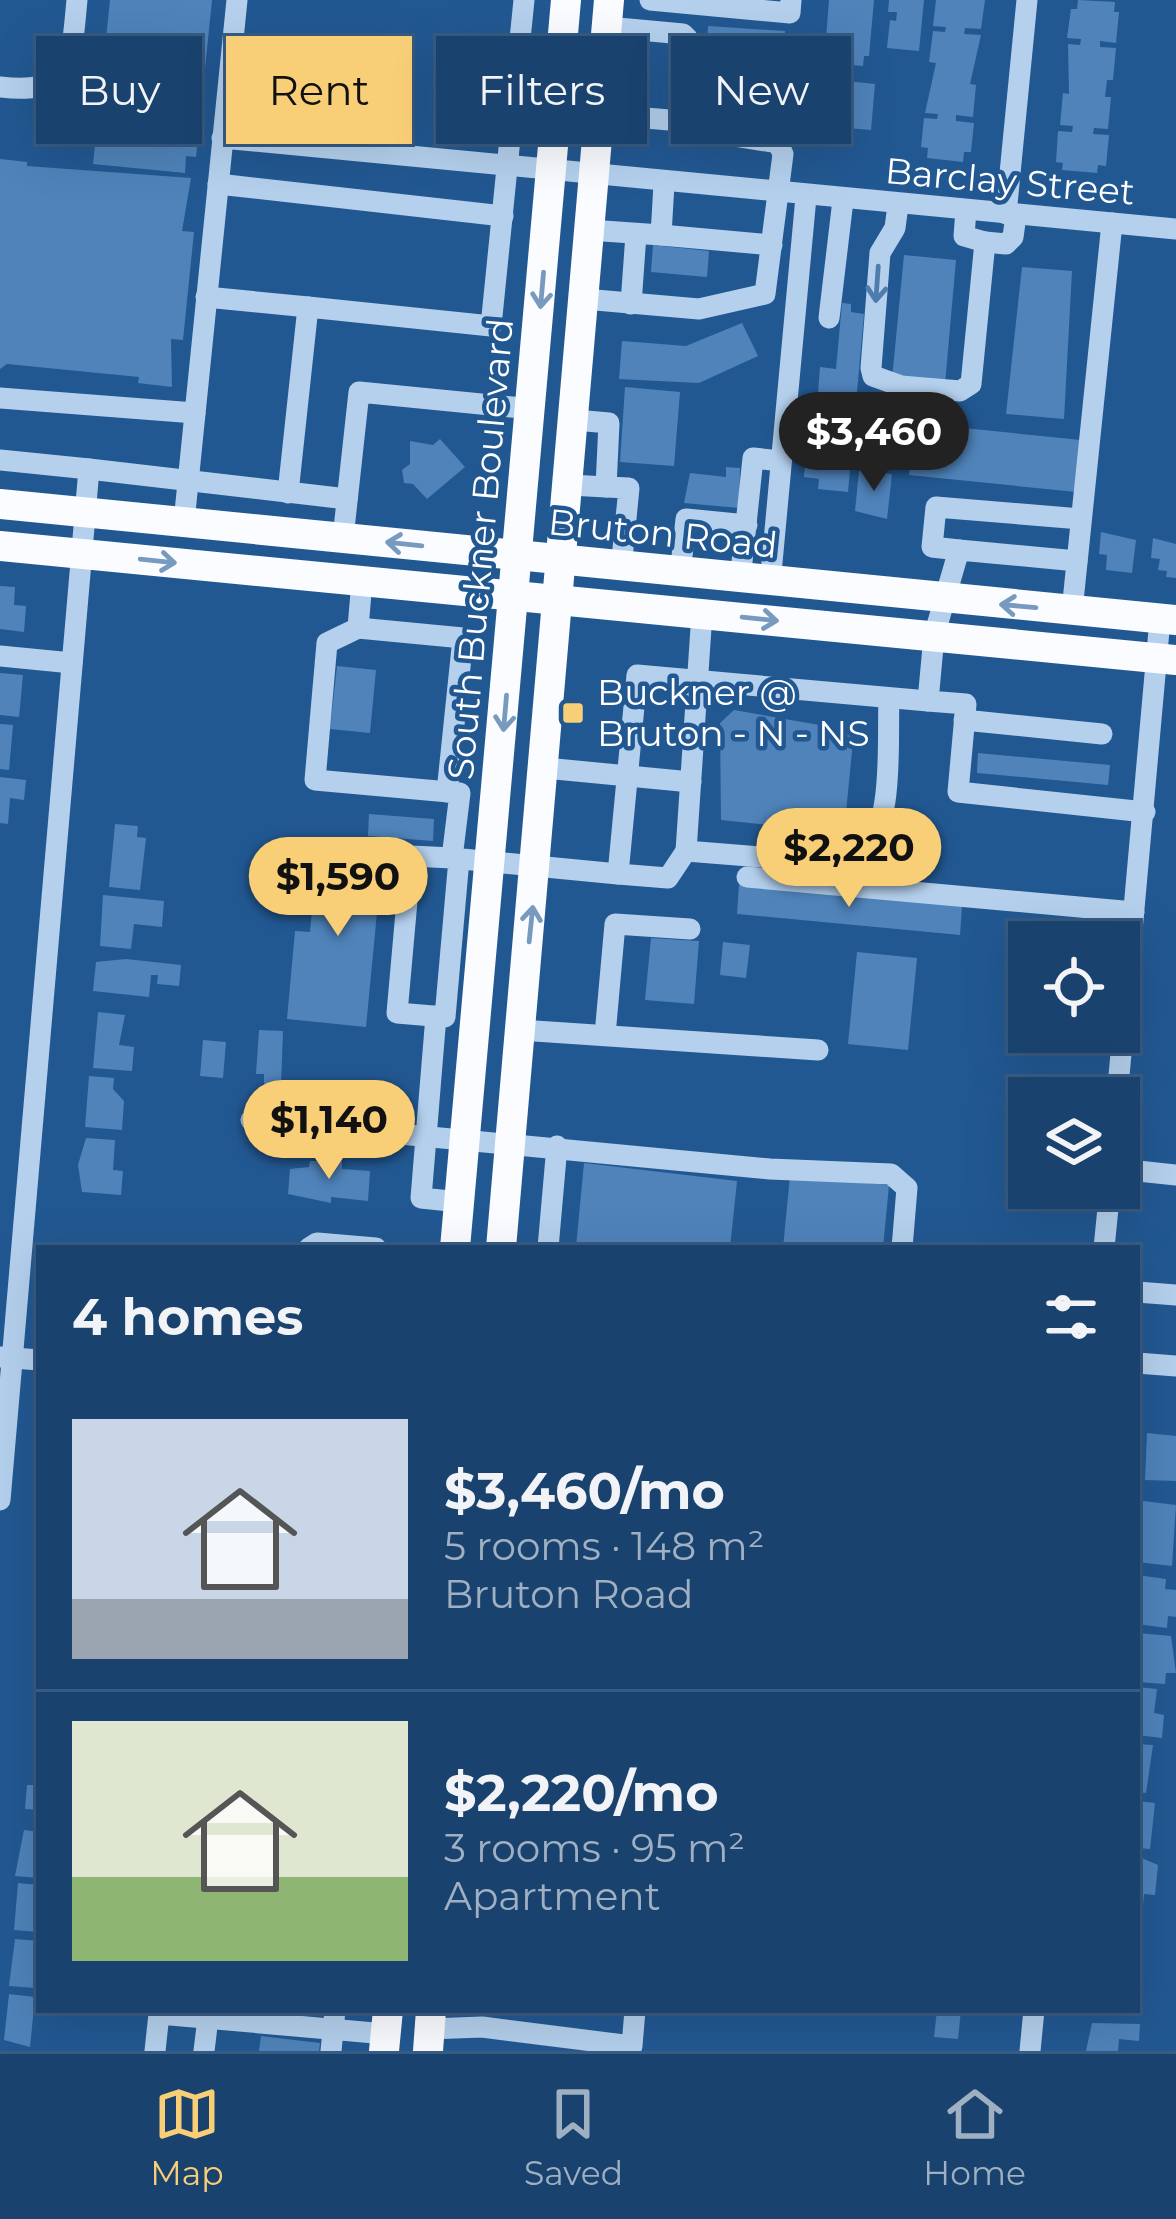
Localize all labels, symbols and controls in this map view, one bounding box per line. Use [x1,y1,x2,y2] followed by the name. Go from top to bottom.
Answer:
[36,36,202,144] chip: Buy
[226,36,412,144] chip: Rent
[436,36,647,144] chip: Filters
[671,36,851,144] chip: New
[883,148,1137,214] street label: Barclay Street
[866,264,889,303] one-way arrow
[530,270,553,309] one-way arrow
[438,316,522,782] street label: South Buckner Boulevard
[776,392,972,494] pin: $3,460
[806,407,942,455] text: $3,460
[546,499,780,567] street label: Bruton Road
[385,532,424,555] one-way arrow
[138,550,177,573] one-way arrow
[999,595,1038,618] one-way arrow
[740,608,779,631] one-way arrow
[597,670,870,755] place label: Buckner @ Bruton - N - NS
[493,693,516,732] one-way arrow
[560,700,586,726] marker: Buckner @ Bruton - N - NS
[751,808,947,910] pin: $2,220
[783,823,915,871] text: $2,220
[240,837,436,939] pin: $1,590
[276,852,400,900] text: $1,590
[520,905,543,944] one-way arrow
[1008,921,1140,1209] map controls
[1008,921,1140,1053] button: locate
[1008,1077,1140,1209] button: layers
[231,1080,427,1182] pin: $1,140
[270,1095,388,1143] text: $1,140
[1038,1284,1104,1350] icon: filters
[72,1286,303,1348] text: 4 homes
[444,1460,725,1522] text: $3,460/mo
[168,1467,312,1611] icon: home
[444,1522,765,1570] text: 5 rooms · 148 m²
[444,1570,693,1618] text: Bruton Road
[444,1762,719,1824] text: $2,220/mo
[168,1769,312,1913] icon: home
[444,1824,745,1872] text: 3 rooms · 95 m²
[444,1872,660,1920] text: Apartment
[150,2081,224,2193] tab: Map
[524,2081,623,2193] tab: Saved
[923,2081,1026,2193] tab: Home

